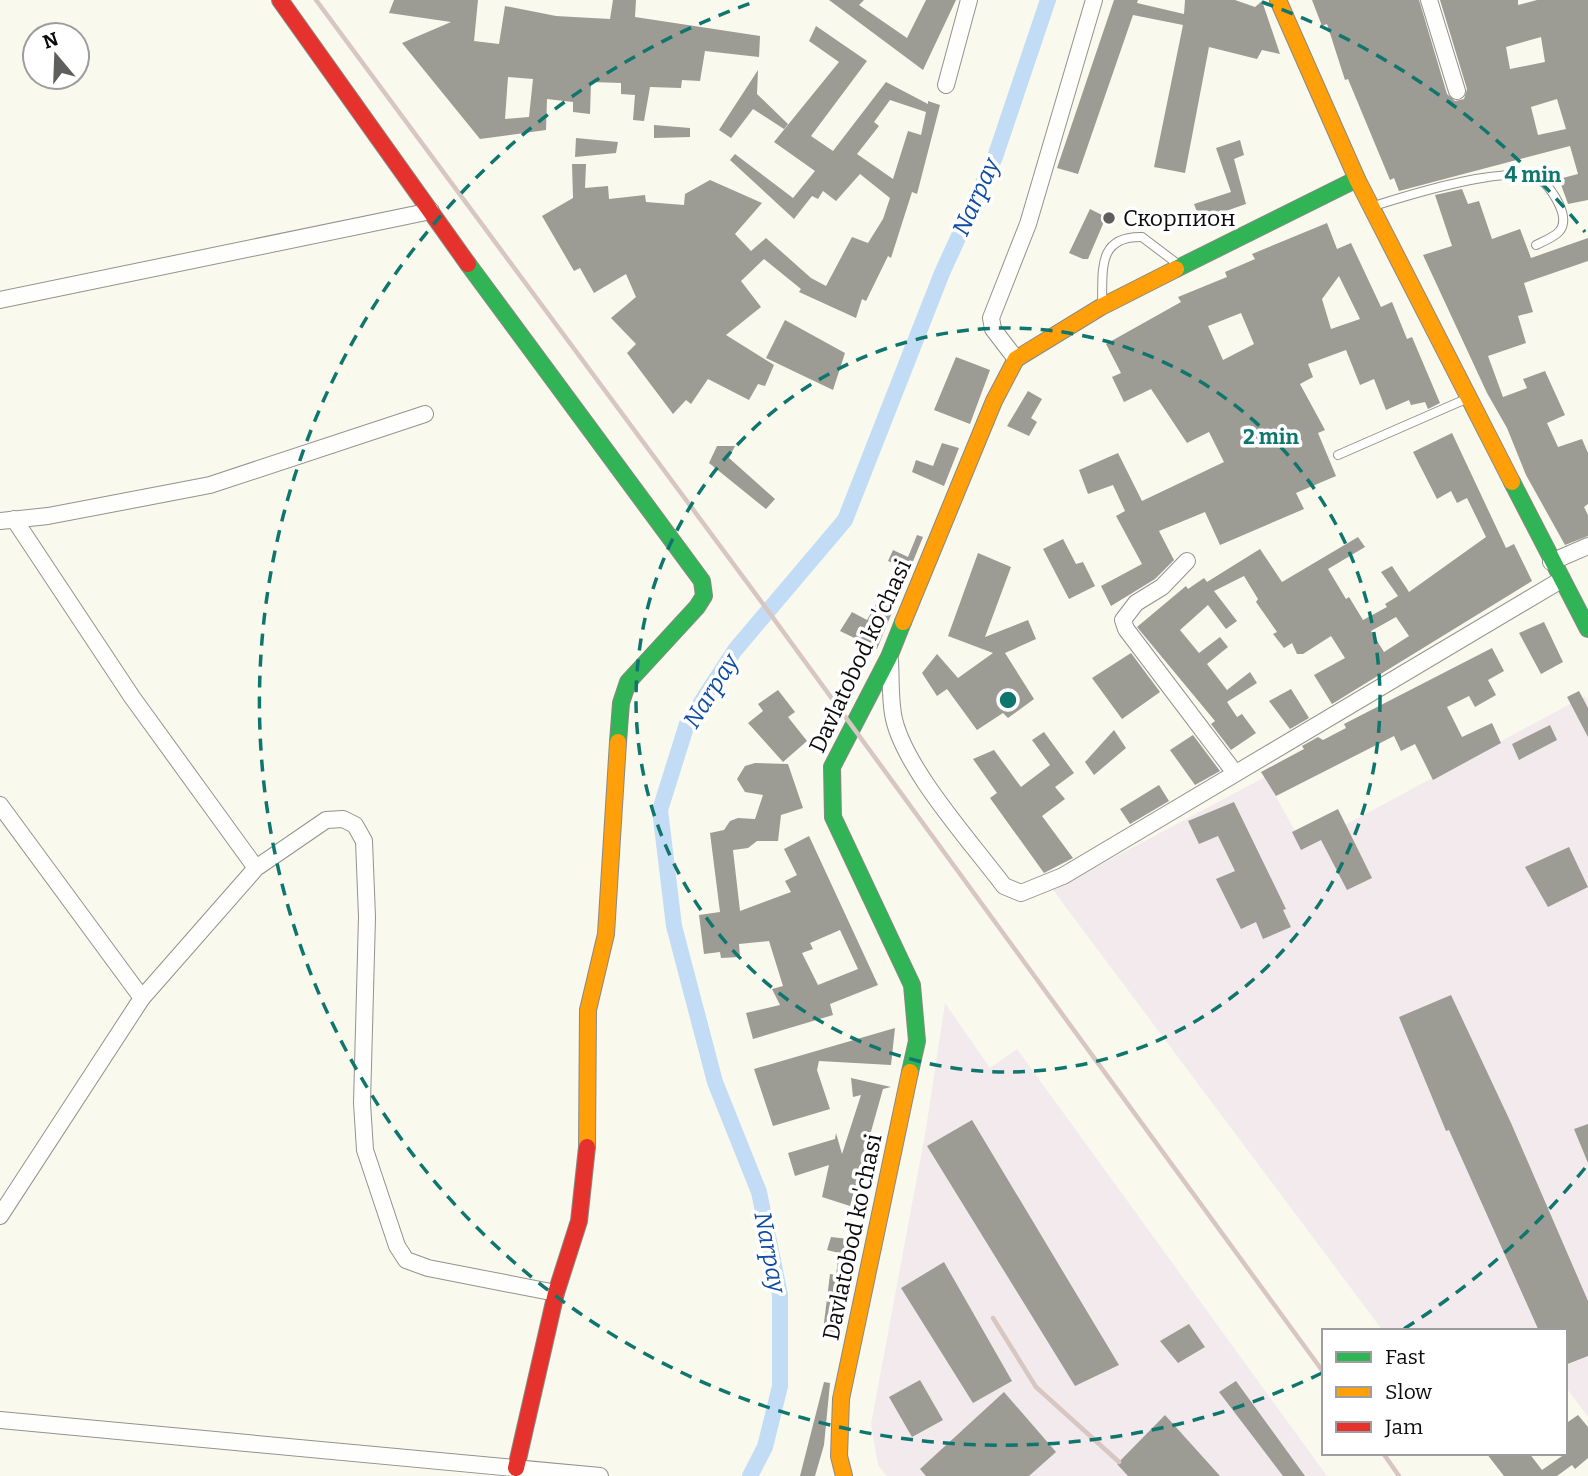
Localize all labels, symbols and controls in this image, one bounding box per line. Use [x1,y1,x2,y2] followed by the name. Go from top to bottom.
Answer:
[21,21,91,91] north arrow
[40,27,62,54] text: N
[947,152,1006,240] water label: Narpay
[1505,162,1562,188] text: 4 min
[1123,204,1236,232] place label: Скорпион
[1101,210,1117,226] marker: Скорпион
[1243,424,1299,450] text: 2 min
[803,555,917,757] street label: Davlatobod ko'chasi
[677,647,745,733] water label: Narpay
[996,688,1020,712] centre of rings
[816,1131,888,1343] street label: Davlatobod ko'chasi
[748,1209,792,1297] water label: Narpay
[1322,1329,1567,1455] legend
[1385,1344,1426,1370] text: Fast
[1385,1379,1432,1405] text: Slow
[1384,1414,1423,1440] text: Jam

